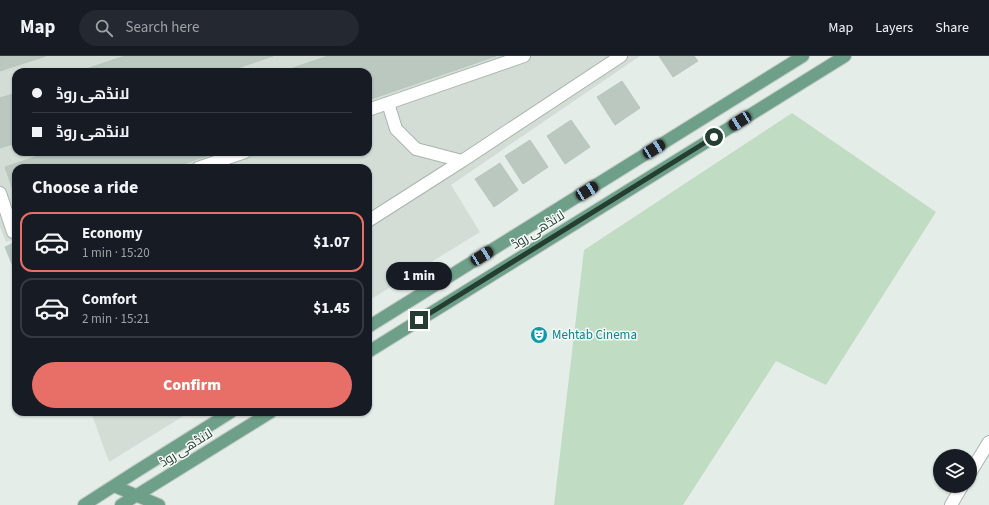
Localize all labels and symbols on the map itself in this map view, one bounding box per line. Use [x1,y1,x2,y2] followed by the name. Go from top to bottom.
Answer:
[727,110,753,132] car
[705,128,723,146] route start
[641,138,667,160] car
[574,180,600,202] car
[508,206,568,254] street label: لانڈھی روڈ
[469,245,495,267] car
[386,262,452,290] callout: 1 min
[410,311,428,329] route end
[529,325,549,345] theatre icon: Mehtab Cinema
[552,326,637,344] place label: Mehtab Cinema
[156,424,216,472] street label: لانڈھی روڈ

